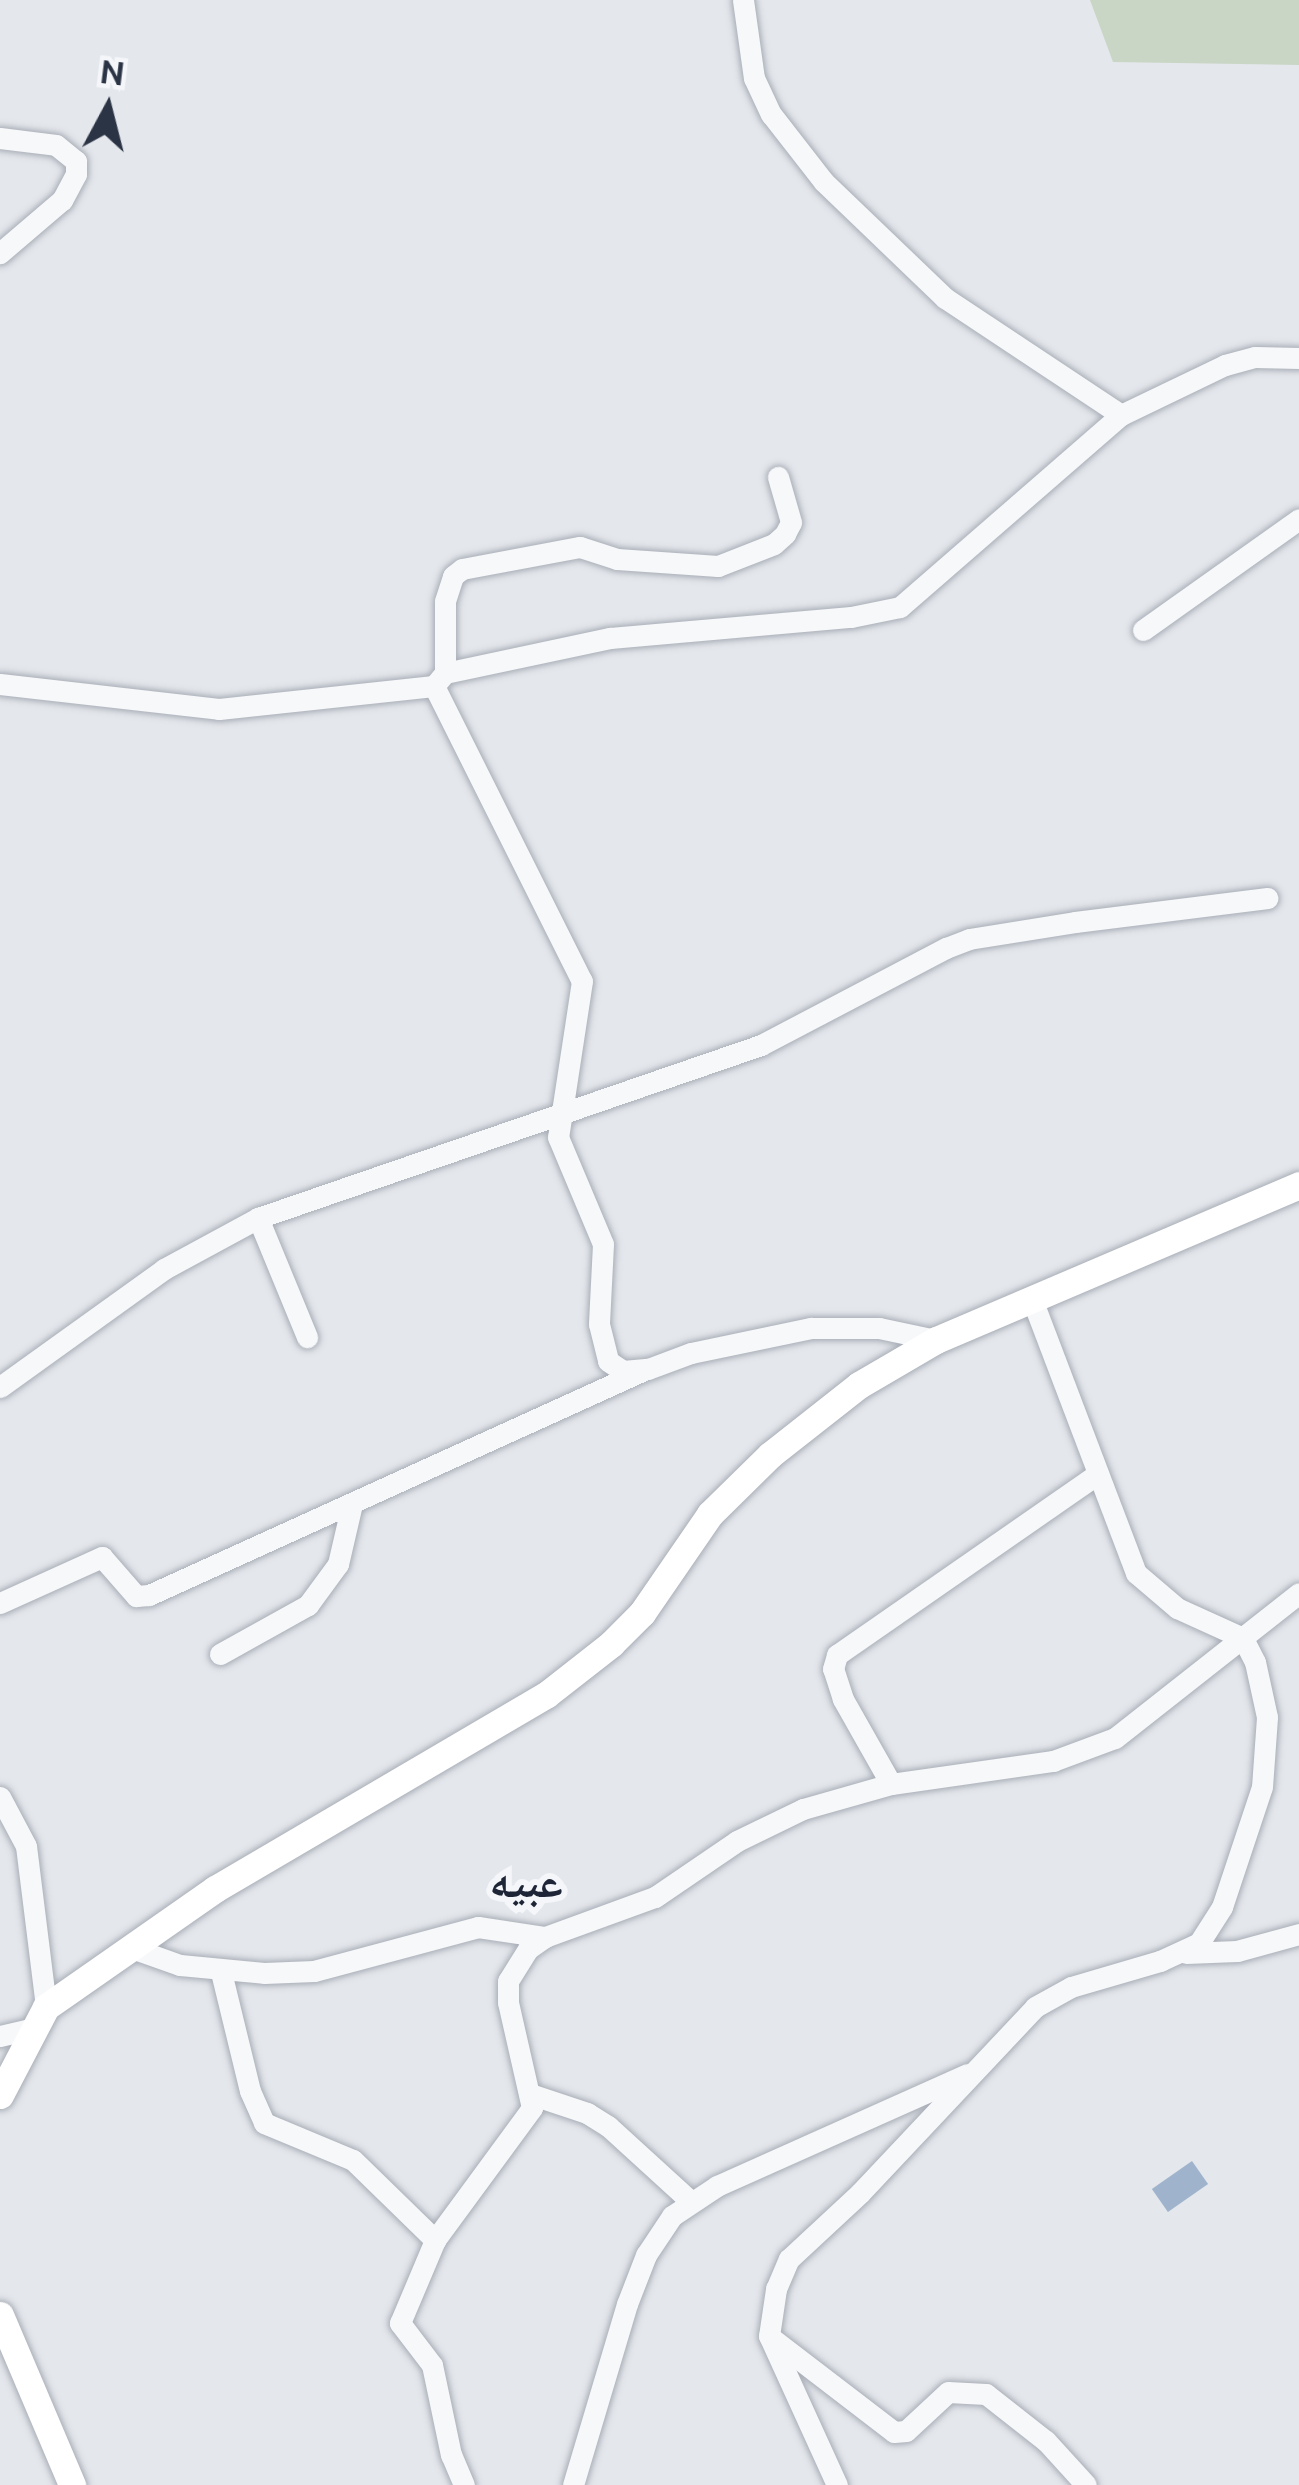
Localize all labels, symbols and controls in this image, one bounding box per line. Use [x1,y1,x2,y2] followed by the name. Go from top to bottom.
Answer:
[48,48,168,168] north arrow
[98,52,127,92] text: N
[489,1854,563,1908] district label: عبيه

